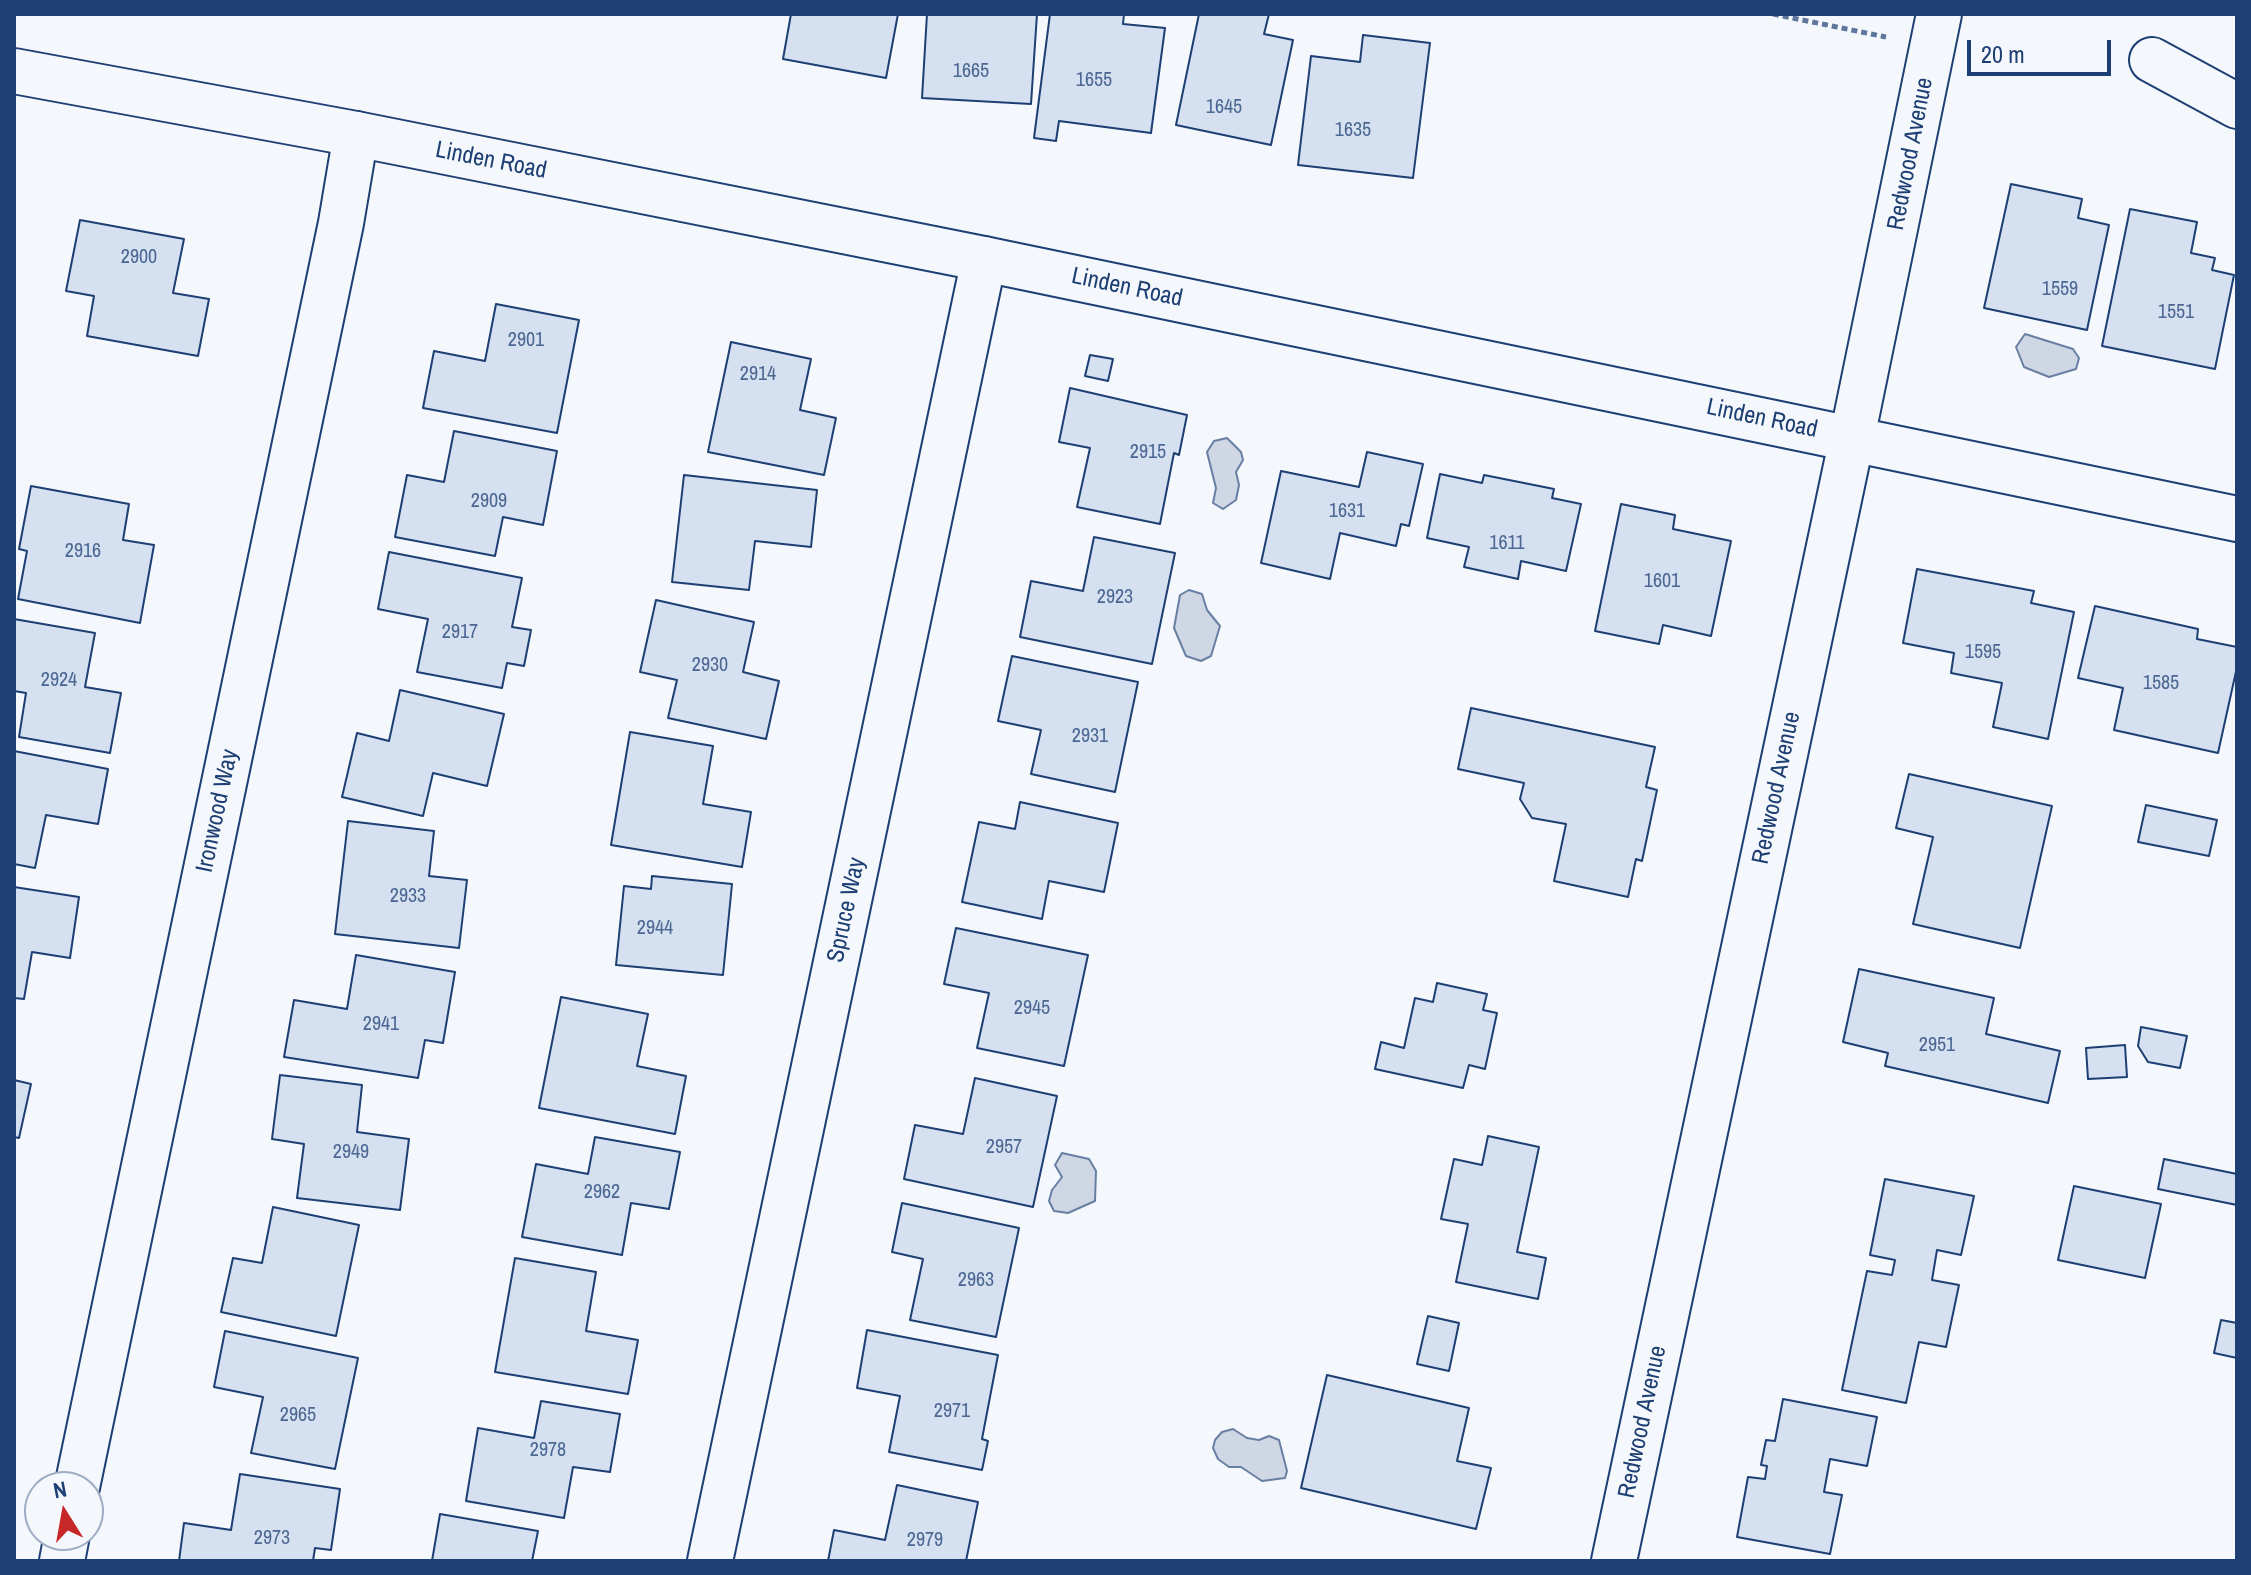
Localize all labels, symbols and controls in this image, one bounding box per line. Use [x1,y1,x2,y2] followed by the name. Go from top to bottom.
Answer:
[1971,24,2115,74] scale bar
[1981,38,2025,70] text: 20 m
[953,60,989,84] house number: 1665
[1076,69,1112,93] house number: 1655
[1882,75,1940,233] street label: Redwood Avenue
[1206,96,1242,120] house number: 1645
[1335,119,1371,143] house number: 1635
[433,136,549,186] street label: Linden Road
[121,246,157,270] house number: 2900
[1069,262,1185,314] street label: Linden Road
[2042,278,2078,302] house number: 1559
[2158,301,2194,325] house number: 1551
[508,329,544,353] house number: 2901
[740,363,776,387] house number: 2914
[1704,393,1820,445] street label: Linden Road
[1130,441,1166,465] house number: 2915
[471,490,507,514] house number: 2909
[1329,500,1365,524] house number: 1631
[1489,532,1525,556] house number: 1611
[65,540,101,564] house number: 2916
[1644,570,1680,594] house number: 1601
[1097,586,1133,610] house number: 2923
[442,621,478,645] house number: 2917
[1965,641,2001,665] house number: 1595
[692,654,728,678] house number: 2930
[41,669,77,693] house number: 2924
[2143,672,2179,696] house number: 1585
[1747,709,1807,867] street label: Redwood Avenue
[1072,725,1108,749] house number: 2931
[191,747,245,875] street label: Ironwood Way
[822,855,872,965] street label: Spruce Way
[390,885,426,909] house number: 2933
[637,917,673,941] house number: 2944
[1014,997,1050,1021] house number: 2945
[363,1013,399,1037] house number: 2941
[1919,1034,1955,1058] house number: 2951
[986,1136,1022,1160] house number: 2957
[333,1141,369,1165] house number: 2949
[584,1181,620,1205] house number: 2962
[958,1269,994,1293] house number: 2963
[1613,1343,1673,1501] street label: Redwood Avenue
[934,1400,970,1424] house number: 2971
[280,1404,316,1428] house number: 2965
[530,1439,566,1463] house number: 2978
[24,1471,104,1551] north arrow
[51,1473,69,1505] text: N
[254,1527,290,1551] house number: 2973
[907,1529,943,1553] house number: 2979

